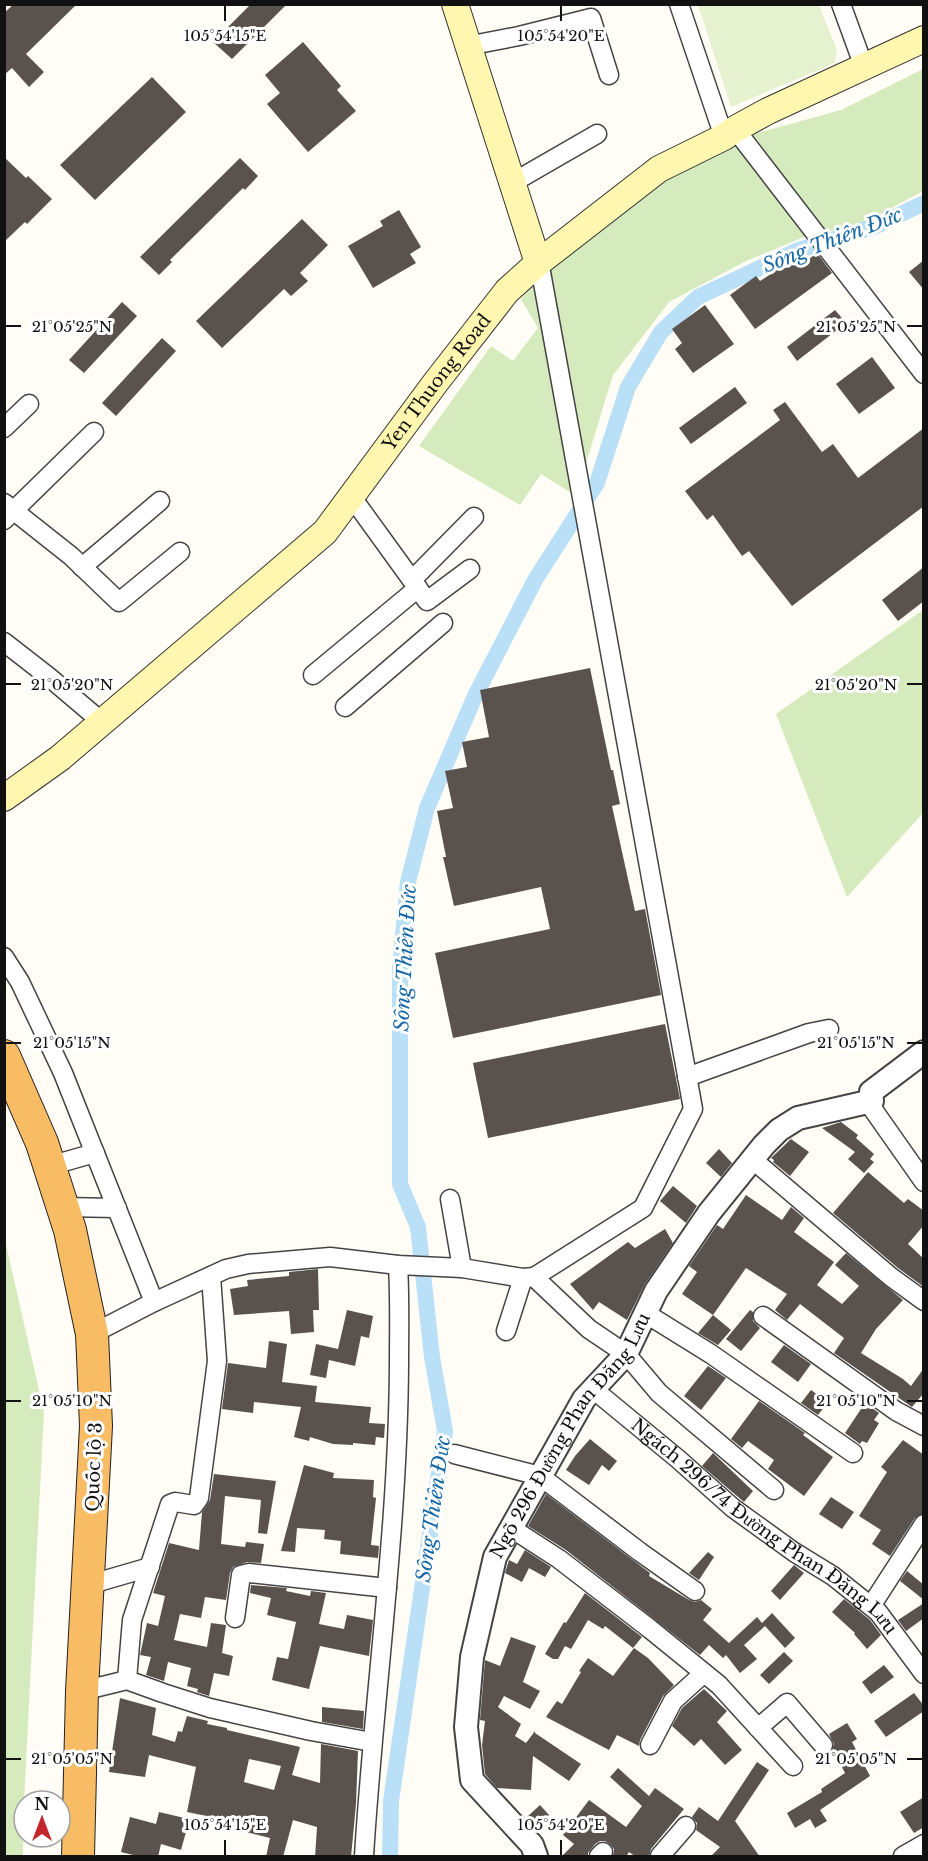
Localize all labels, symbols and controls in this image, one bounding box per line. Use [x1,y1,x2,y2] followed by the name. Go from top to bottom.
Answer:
[184,26,266,45] text: 105°54'15"E
[517,26,605,45] text: 105°54'20"E
[759,202,905,278] water label: Sông Thiên Đức
[377,310,496,456] street label: Yen Thuong Road
[32,317,112,336] text: 21°05'25"N
[816,317,896,336] text: 21°05'25"N
[31,675,113,694] text: 21°05'20"N
[815,675,897,694] text: 21°05'20"N
[389,884,421,1032] water label: Sông Thiên Đức
[33,1033,111,1052] text: 21°05'15"N
[817,1033,895,1052] text: 21°05'15"N
[485,1309,655,1562] street label: Ngõ 296 Đường Phan Đăng Lưu
[32,1391,112,1410] text: 21°05'10"N
[816,1391,896,1410] text: 21°05'10"N
[626,1414,902,1639] street label: Ngách 296/74 Đường Phan Đăng Lưu
[81,1422,107,1512] street label: Quốc lộ 3
[411,1434,455,1584] water label: Sông Thiên Đức
[31,1749,113,1768] text: 21°05'05"N
[815,1749,897,1768] text: 21°05'05"N
[12,1789,72,1849] north arrow
[34,1794,50,1814] text: N
[184,1815,266,1834] text: 105°54'15"E
[517,1815,605,1834] text: 105°54'20"E

